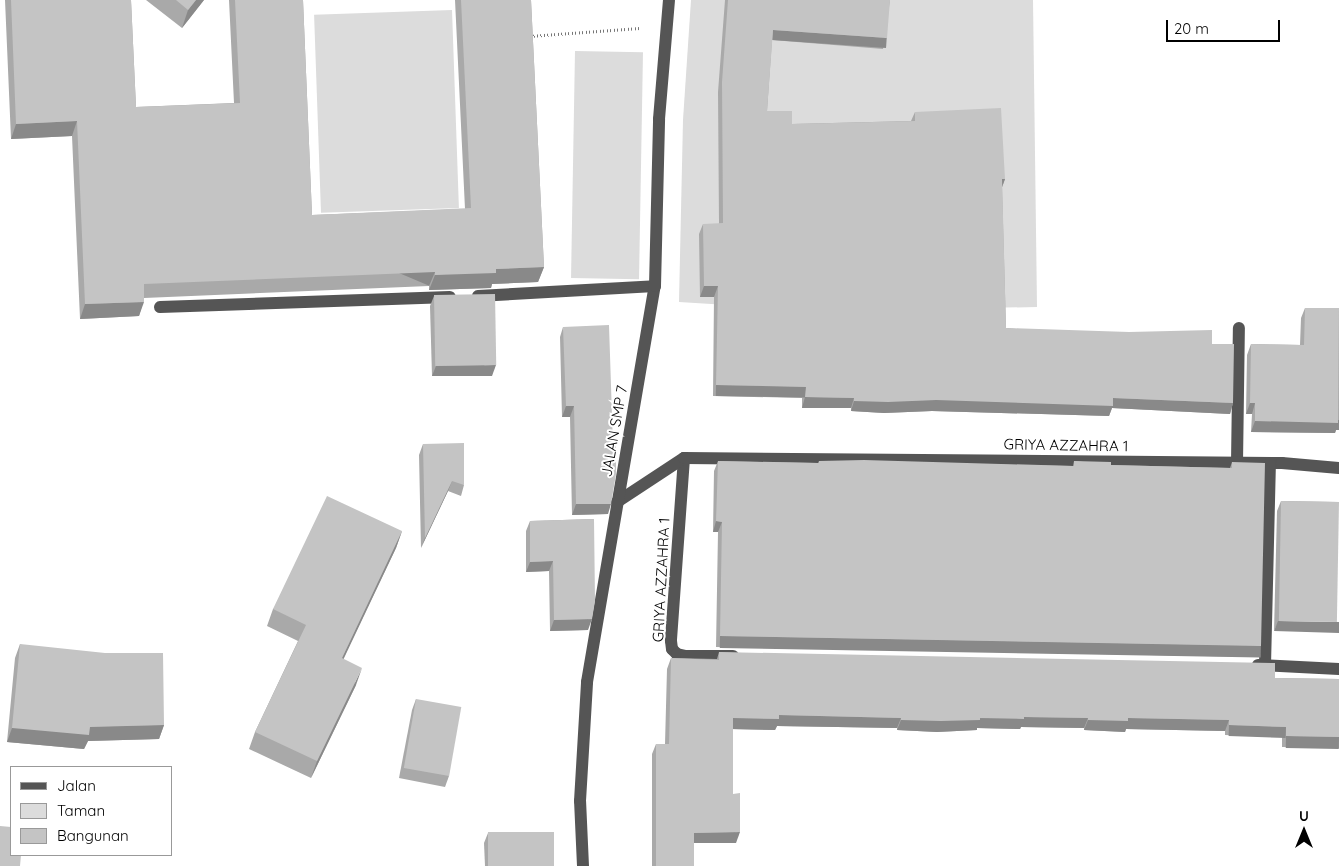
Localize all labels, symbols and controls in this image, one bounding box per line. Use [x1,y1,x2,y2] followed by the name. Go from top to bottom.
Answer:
[1169,10,1283,42] scale bar
[1174,19,1209,38] text: 20 m
[597,384,631,478] street label: JALAN SMP 7
[1004,435,1128,455] street label: GRIYA AZZAHRA 1
[649,517,673,643] street label: GRIYA AZZAHRA 1
[10,766,172,856] legend
[57,776,96,795] text: Jalan
[57,801,105,820] text: Taman
[1279,806,1329,856] north arrow
[1299,807,1309,825] text: U
[57,826,129,845] text: Bangunan

